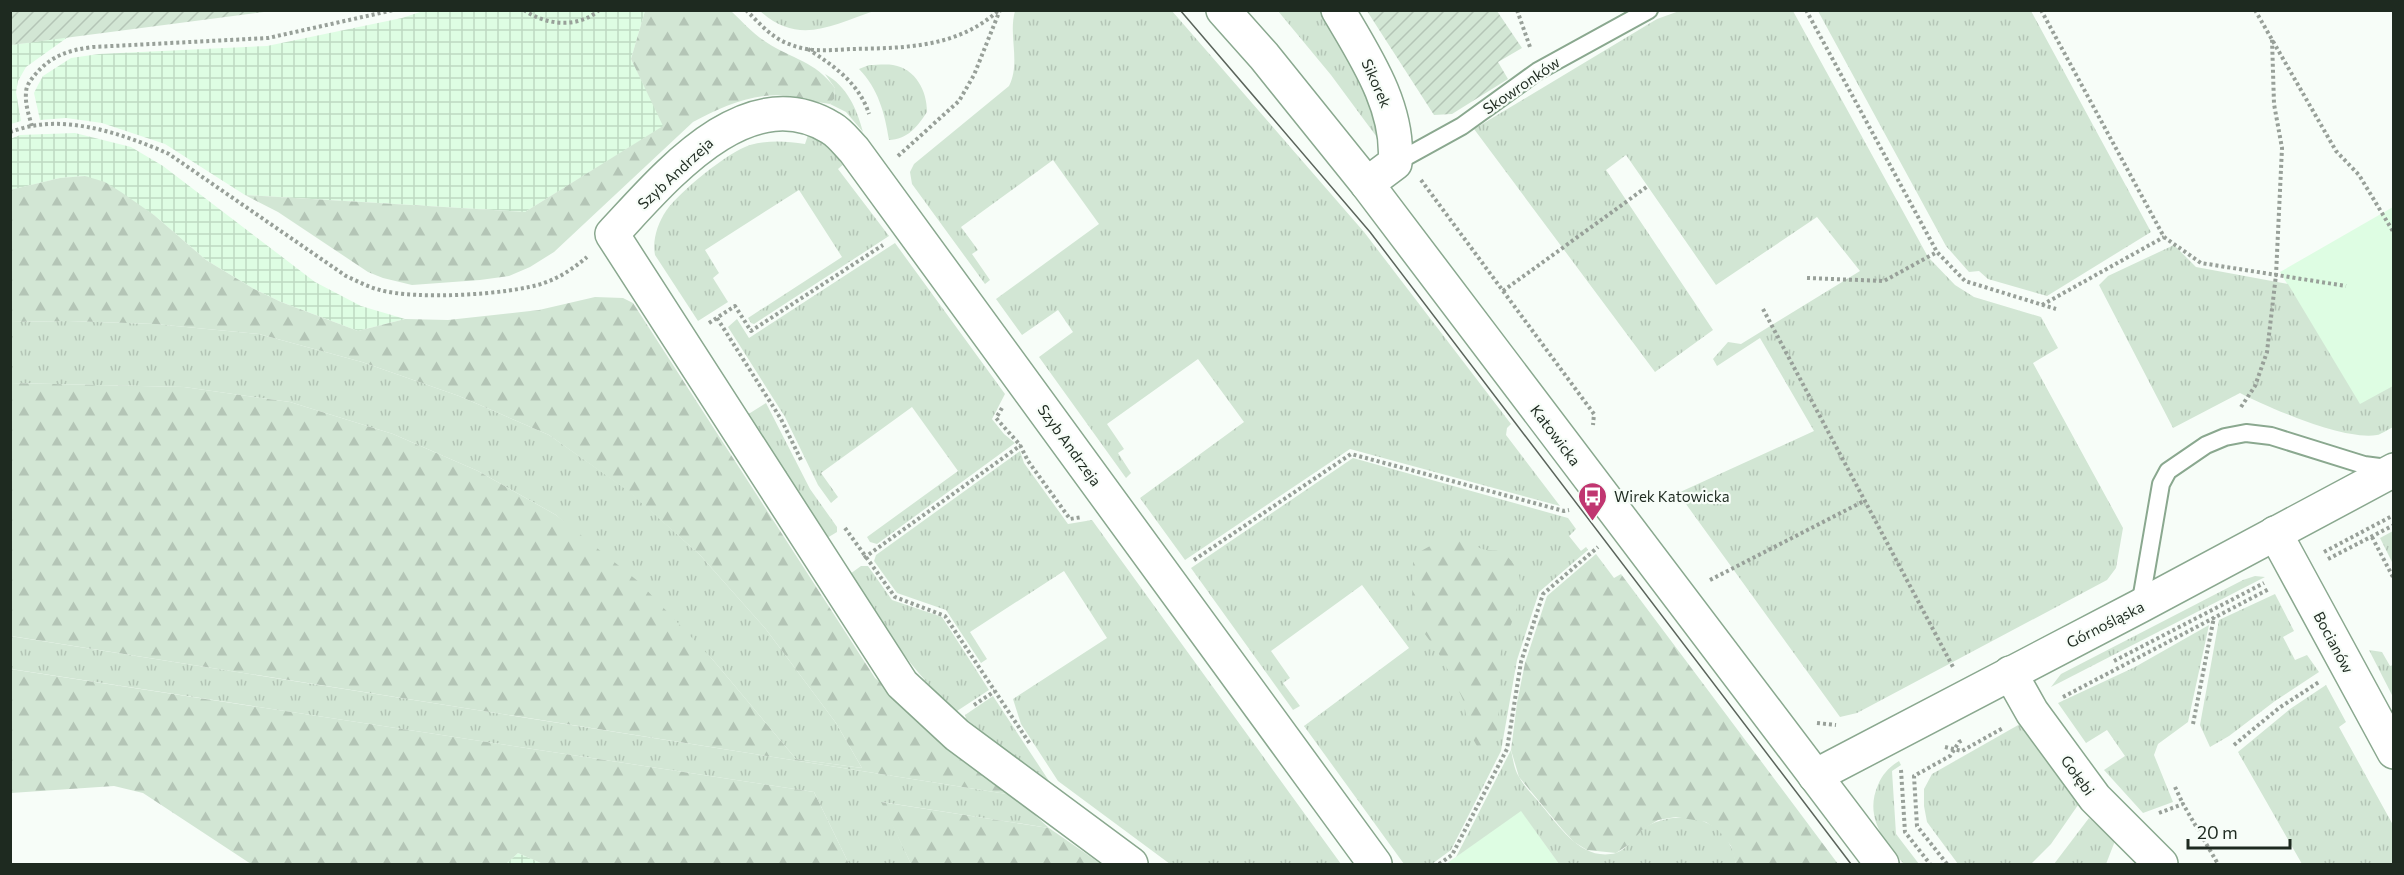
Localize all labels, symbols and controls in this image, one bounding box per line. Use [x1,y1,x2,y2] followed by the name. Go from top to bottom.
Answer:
[1479,53,1563,117] street label: Skowronków
[1358,56,1396,110] street label: Sikorek
[634,134,716,212] street label: Szyb Andrzeja
[1034,401,1106,489] street label: Szyb Andrzeja
[1527,401,1585,469] street label: Katowicka
[1577,480,1609,522] bus stop icon: Wirek Katowicka
[1614,487,1730,505] place label: Wirek Katowicka
[2063,597,2147,651] street label: Górnośląska
[2310,608,2358,676] street label: Bocianów
[2057,751,2099,799] street label: Gołębi
[2188,812,2290,850] scale bar
[2197,821,2238,843] text: 20 m

